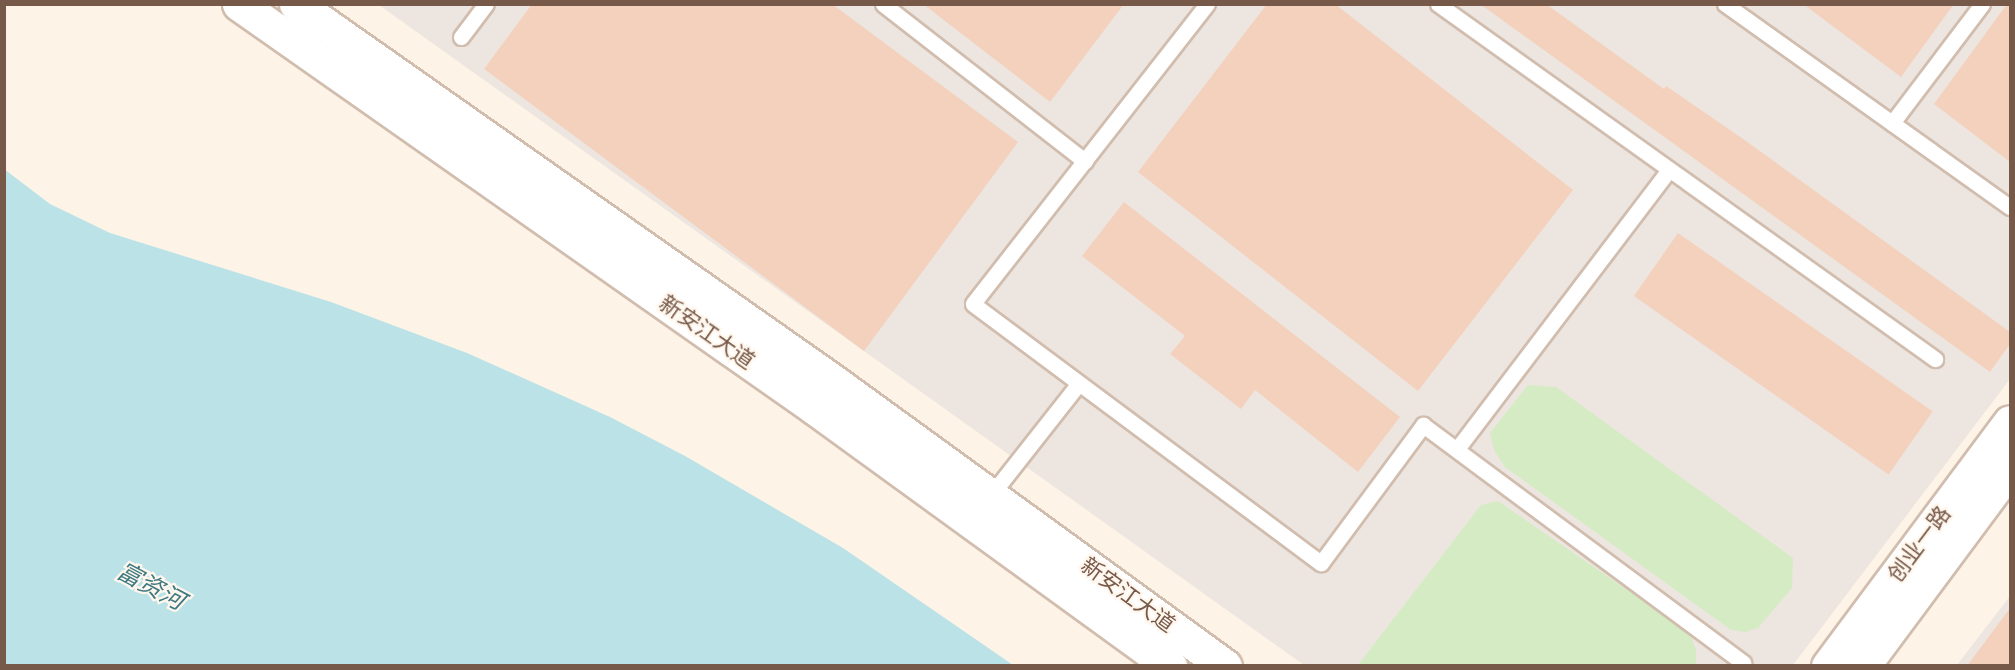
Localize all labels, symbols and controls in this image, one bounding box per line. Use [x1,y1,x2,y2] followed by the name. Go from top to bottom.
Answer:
[654,290,760,374] street label: 新安江大道
[1882,501,1956,587] street label: 创业一路
[1076,552,1180,638] street label: 新安江大道
[112,556,190,616] water label: 富资河

